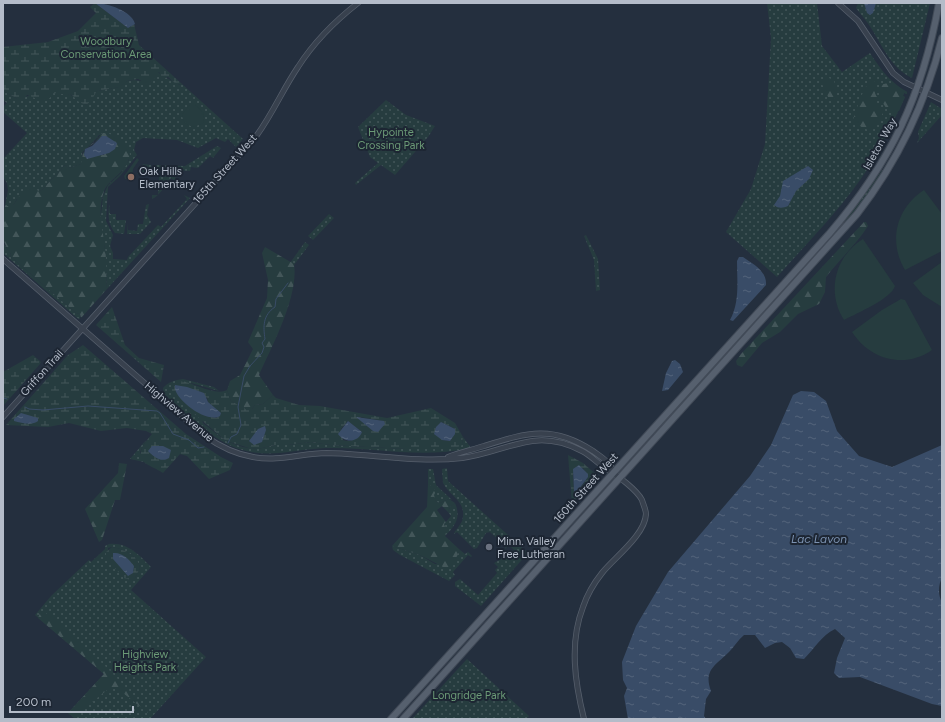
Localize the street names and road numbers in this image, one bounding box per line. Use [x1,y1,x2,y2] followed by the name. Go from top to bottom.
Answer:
[860,116,900,172] street label: Isleton Way
[190,132,260,206] street label: 165th Street West
[18,347,66,399] street label: Griffon Trail
[142,379,216,445] street label: Highview Avenue
[551,450,621,526] street label: 160th Street West

